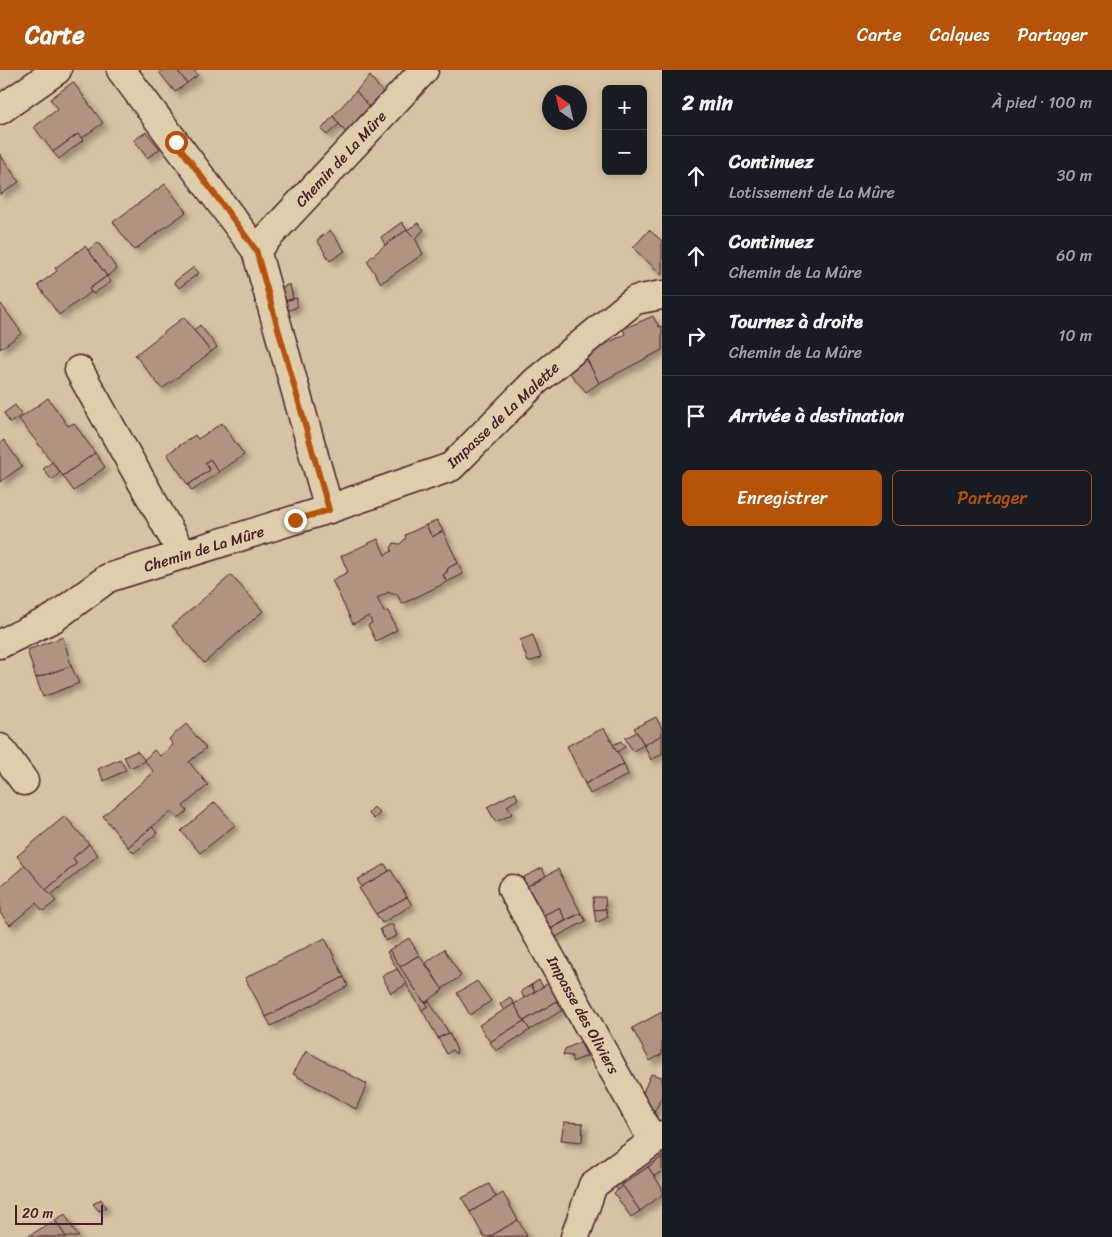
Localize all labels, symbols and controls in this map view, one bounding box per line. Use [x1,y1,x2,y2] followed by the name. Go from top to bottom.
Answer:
[25,14,85,56] text: Carte
[857,19,902,51] text: Carte
[930,19,990,51] text: Calques
[1018,19,1087,51] text: Partager
[682,84,733,122] text: 2 min
[542,85,587,130] north arrow
[602,85,647,175] map controls
[602,85,647,130] button: +
[992,88,1092,117] text: À pied · 100 m
[289,104,393,213] street label: Chemin de La Mûre
[602,130,647,175] button: −
[165,131,188,154] route start
[729,145,814,178] text: Continuez
[1057,161,1092,190] text: 30 m
[682,162,710,190] icon: ahead
[729,178,895,207] text: Lotissement de La Mûre
[729,225,814,258] text: Continuez
[1056,241,1092,270] text: 60 m
[682,242,710,270] icon: ahead
[729,258,862,287] text: Chemin de La Mûre
[729,305,863,338] text: Tournez à droite
[1059,321,1092,350] text: 10 m
[682,322,710,350] icon: right
[729,338,862,367] text: Chemin de La Mûre
[440,355,566,475] street label: Impasse de La Malette
[729,399,904,432] text: Arrivée à destination
[682,402,710,430] icon: arrive
[682,470,882,526] button: Enregistrer
[892,470,1092,526] button: Partager
[284,509,307,532] route end
[141,518,268,580] street label: Chemin de La Mûre
[539,950,626,1079] street label: Impasse des Oliviers
[22,1201,53,1226] text: 20 m
[15,1202,102,1225] scale bar

